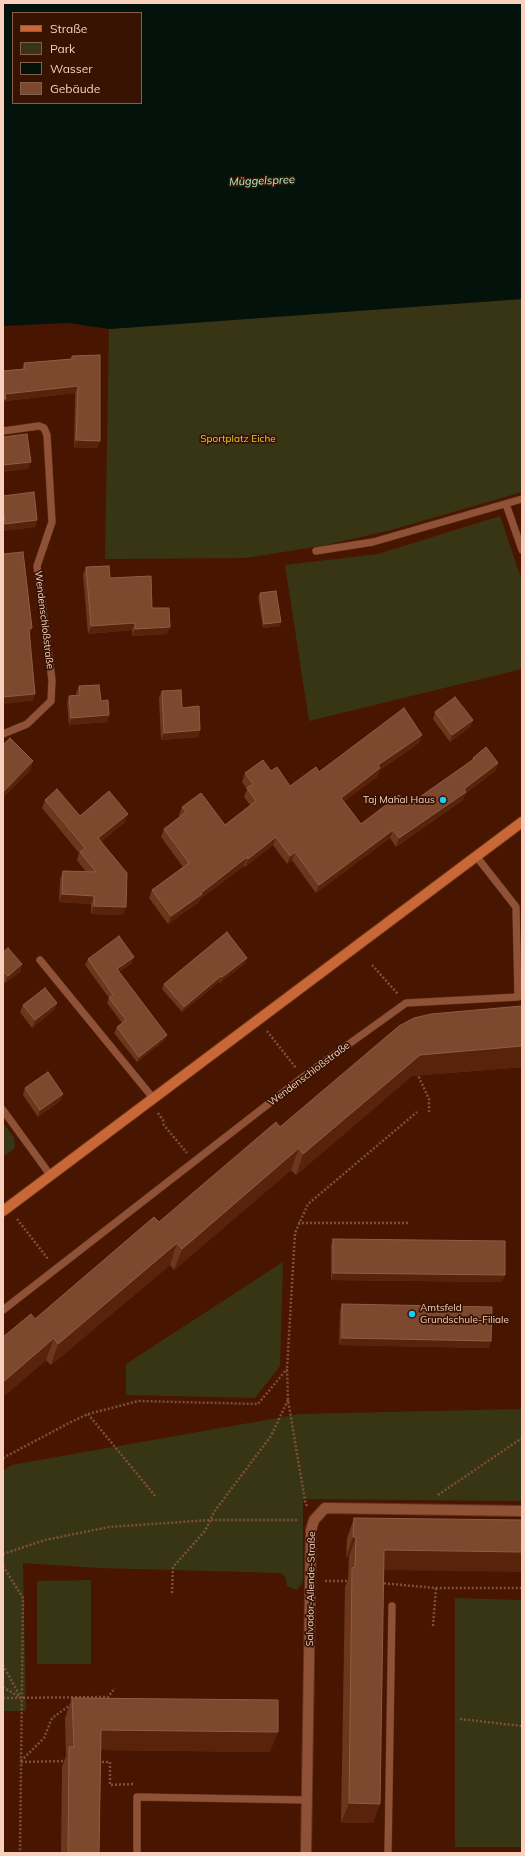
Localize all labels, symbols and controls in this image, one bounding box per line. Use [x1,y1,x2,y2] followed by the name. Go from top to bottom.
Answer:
[12,12,142,104] legend
[50,21,87,36] text: Straße
[50,41,75,56] text: Park
[50,61,93,76] text: Wasser
[50,81,100,96] text: Gebäude
[229,173,295,189] water label: Müggelspree
[200,433,276,445] park label: Sportplatz Eiche
[32,570,56,670] street label: Wendenschloßstraße
[363,794,435,806] place label: Taj Mahal Haus
[438,795,448,805] marker: Taj Mahal Haus
[266,1039,352,1109] street label: Wendenschloßstraße
[420,1302,509,1326] place label: Amtsfeld Grundschule-Filiale
[407,1309,417,1319] marker: Amtsfeld Grundschule-Filiale
[304,1531,318,1647] street label: Salvador-Allende-Straße

